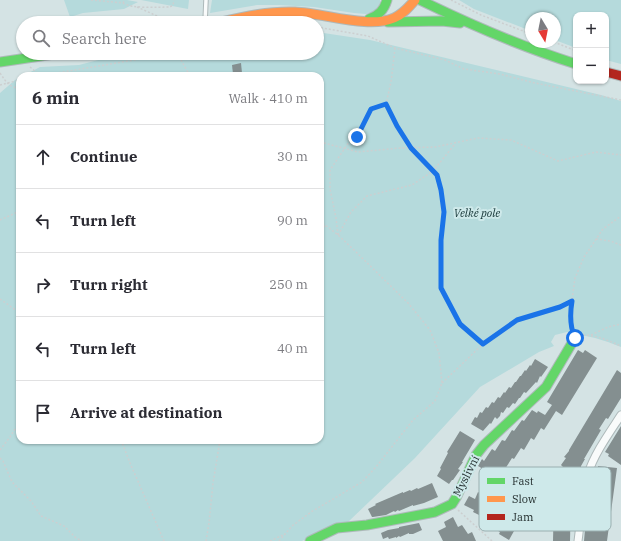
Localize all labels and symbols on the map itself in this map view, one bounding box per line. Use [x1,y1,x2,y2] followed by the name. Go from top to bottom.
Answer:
[525,12,561,48] north arrow
[348,128,366,146] route end
[454,206,500,220] park label: Velké pole
[566,329,584,347] route start
[450,453,482,499] street label: Myslivní
[479,467,611,531] legend
[512,474,534,488] text: Fast
[512,492,537,506] text: Slow
[512,510,534,524] text: Jam

